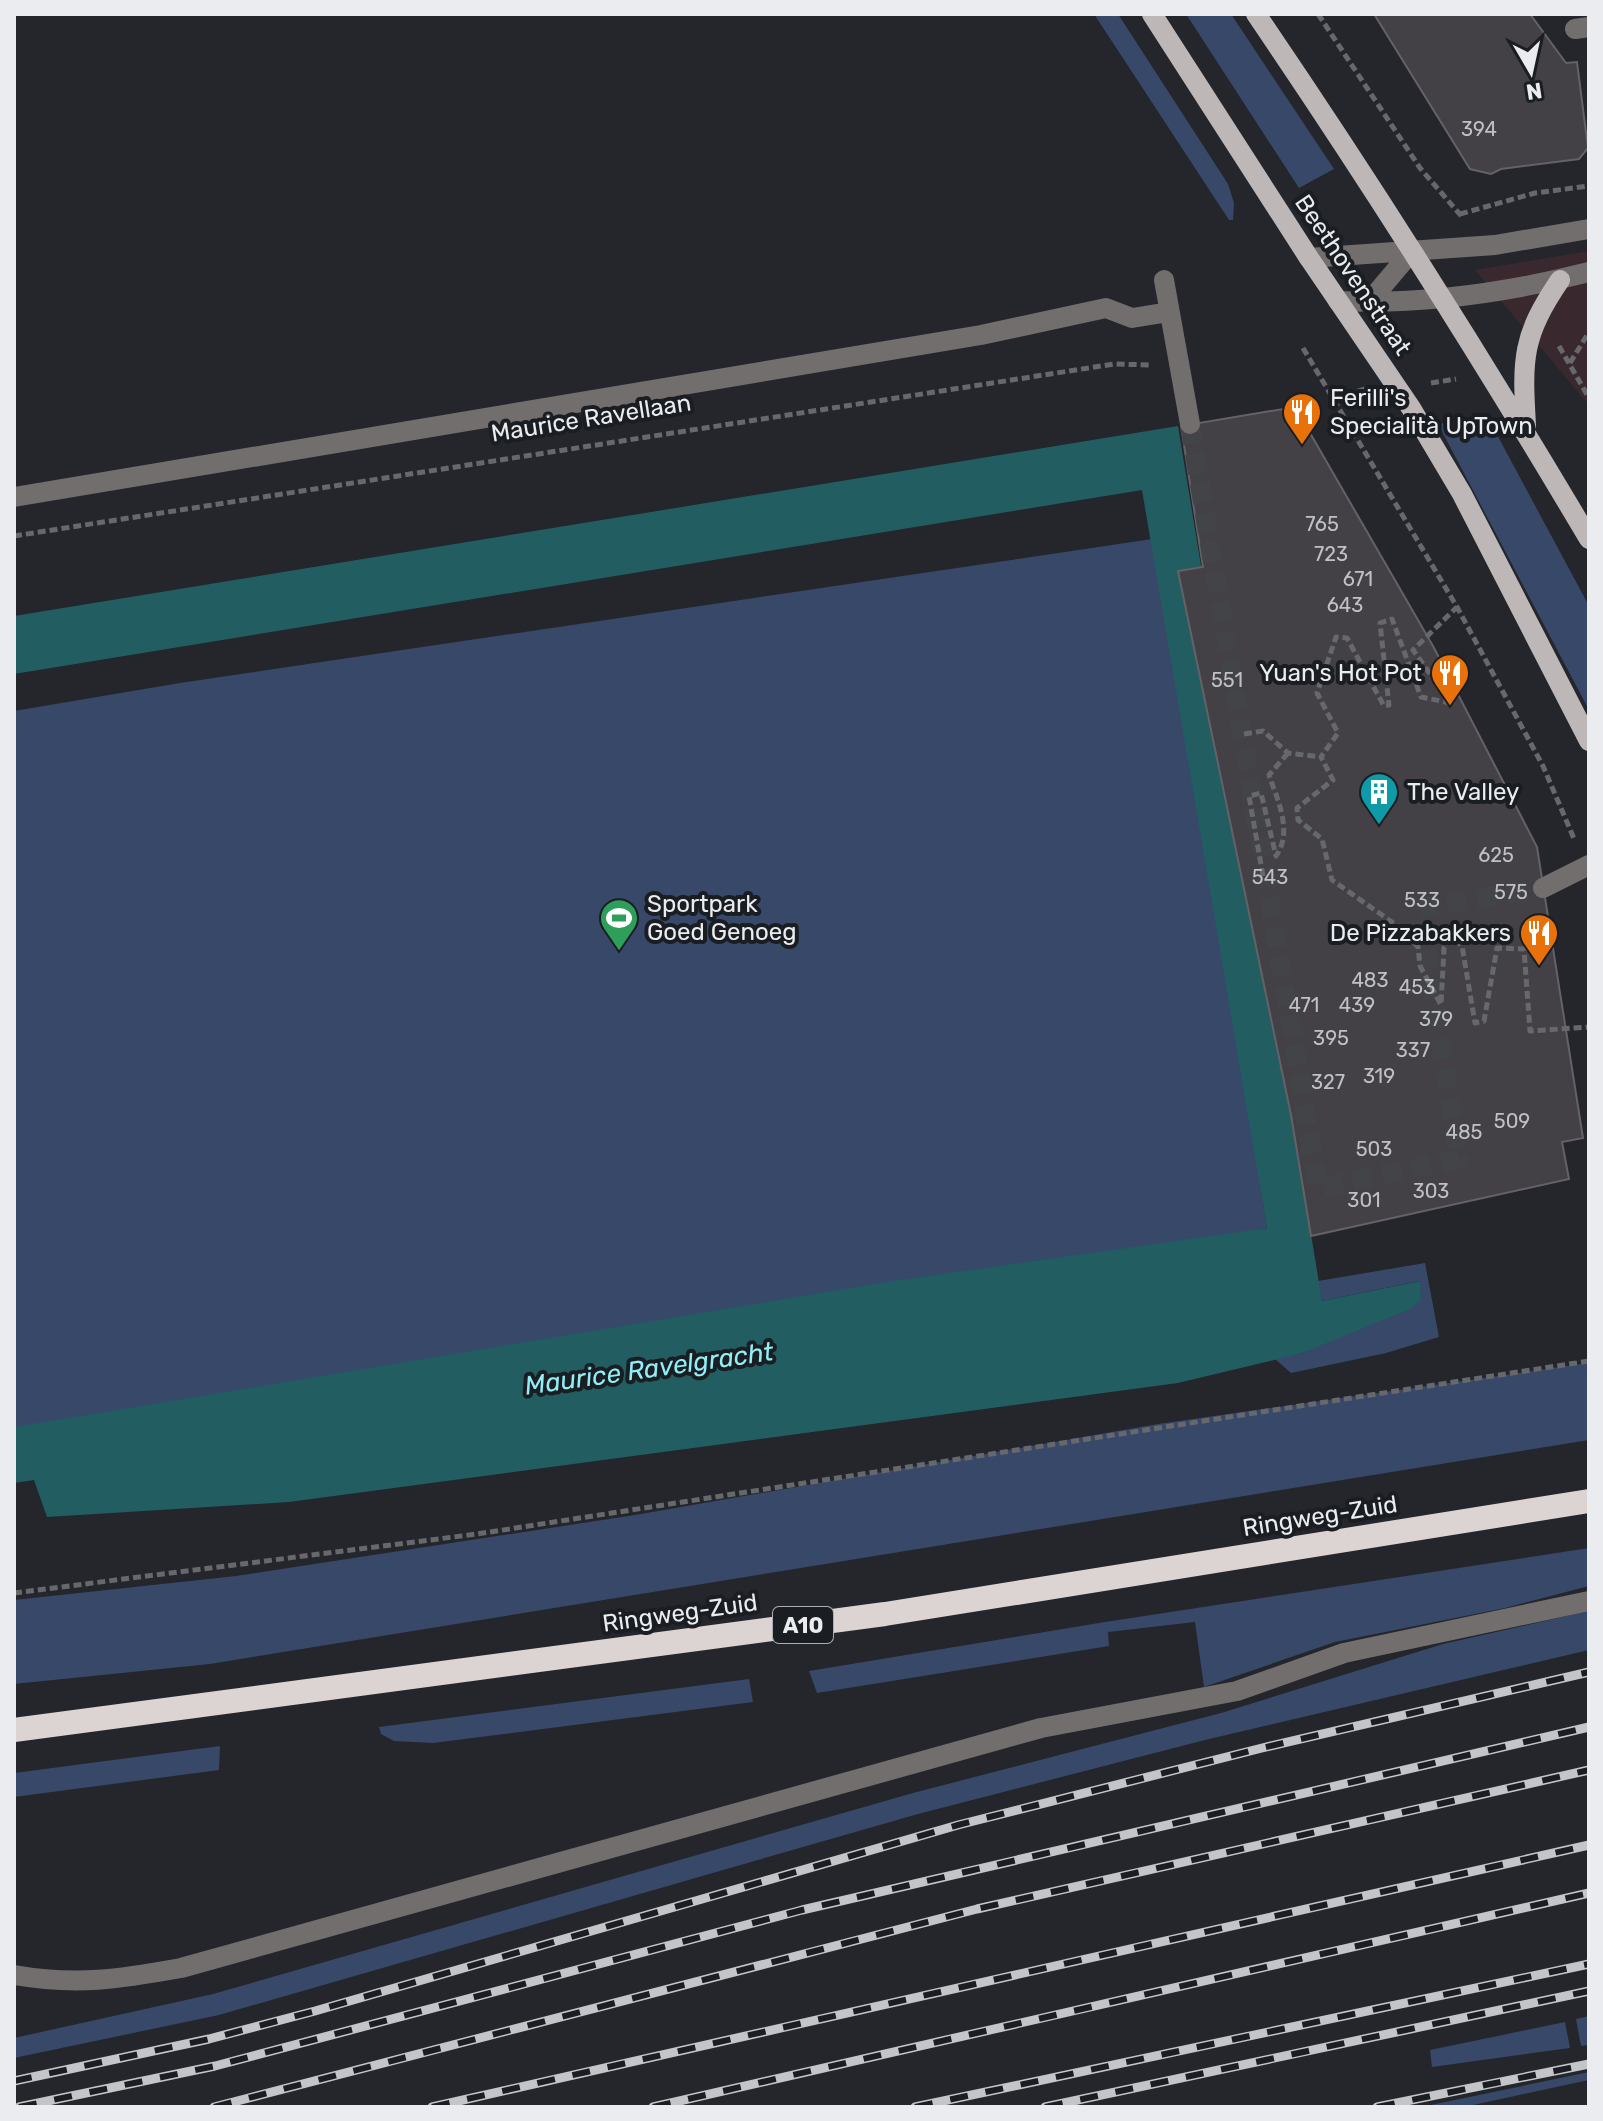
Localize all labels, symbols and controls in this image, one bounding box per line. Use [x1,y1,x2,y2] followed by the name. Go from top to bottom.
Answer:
[1491,32,1571,112] north arrow
[1524,77,1544,106] text: N
[1461,117,1497,141] house number: 394
[1289,190,1417,360] street label: Beethovenstraat
[1330,384,1533,440] place label: Ferilli's Specialità UpTown
[489,388,693,448] street label: Maurice Ravellaan
[1281,391,1323,446] restaurant icon: Ferilli's Specialità UpTown
[1305,512,1339,536] house number: 765
[1314,542,1348,566] house number: 723
[1343,567,1373,591] house number: 671
[1327,593,1363,617] house number: 643
[1429,652,1471,707] restaurant icon: Yuan's Hot Pot
[1259,659,1422,687] place label: Yuan's Hot Pot
[1211,668,1243,692] house number: 551
[1358,771,1400,826] building icon: The Valley
[1407,778,1519,806] place label: The Valley
[1478,843,1514,867] house number: 625
[1252,865,1288,889] house number: 543
[1494,880,1528,904] house number: 575
[1404,888,1440,912] house number: 533
[647,890,797,946] place label: Sportpark Goed Genoeg
[598,897,640,952] sports icon: Sportpark Goed Genoeg
[1518,912,1560,967] restaurant icon: De Pizzabakkers
[1330,919,1511,947] place label: De Pizzabakkers
[1351,968,1389,992] house number: 483
[1399,975,1435,999] house number: 453
[1289,993,1319,1017] house number: 471
[1339,993,1375,1017] house number: 439
[1419,1007,1453,1031] house number: 379
[1313,1026,1349,1050] house number: 395
[1396,1038,1430,1062] house number: 337
[1363,1064,1395,1088] house number: 319
[1311,1070,1345,1094] house number: 327
[1494,1109,1530,1133] house number: 509
[1445,1120,1483,1144] house number: 485
[1356,1137,1392,1161] house number: 503
[1413,1179,1449,1203] house number: 303
[1347,1188,1381,1212] house number: 301
[523,1336,776,1402] water label: Maurice Ravelgracht
[1241,1490,1399,1542] street label: Ringweg-Zuid
[601,1588,759,1638] street label: Ringweg-Zuid
[773,1607,833,1643] road number: A10

